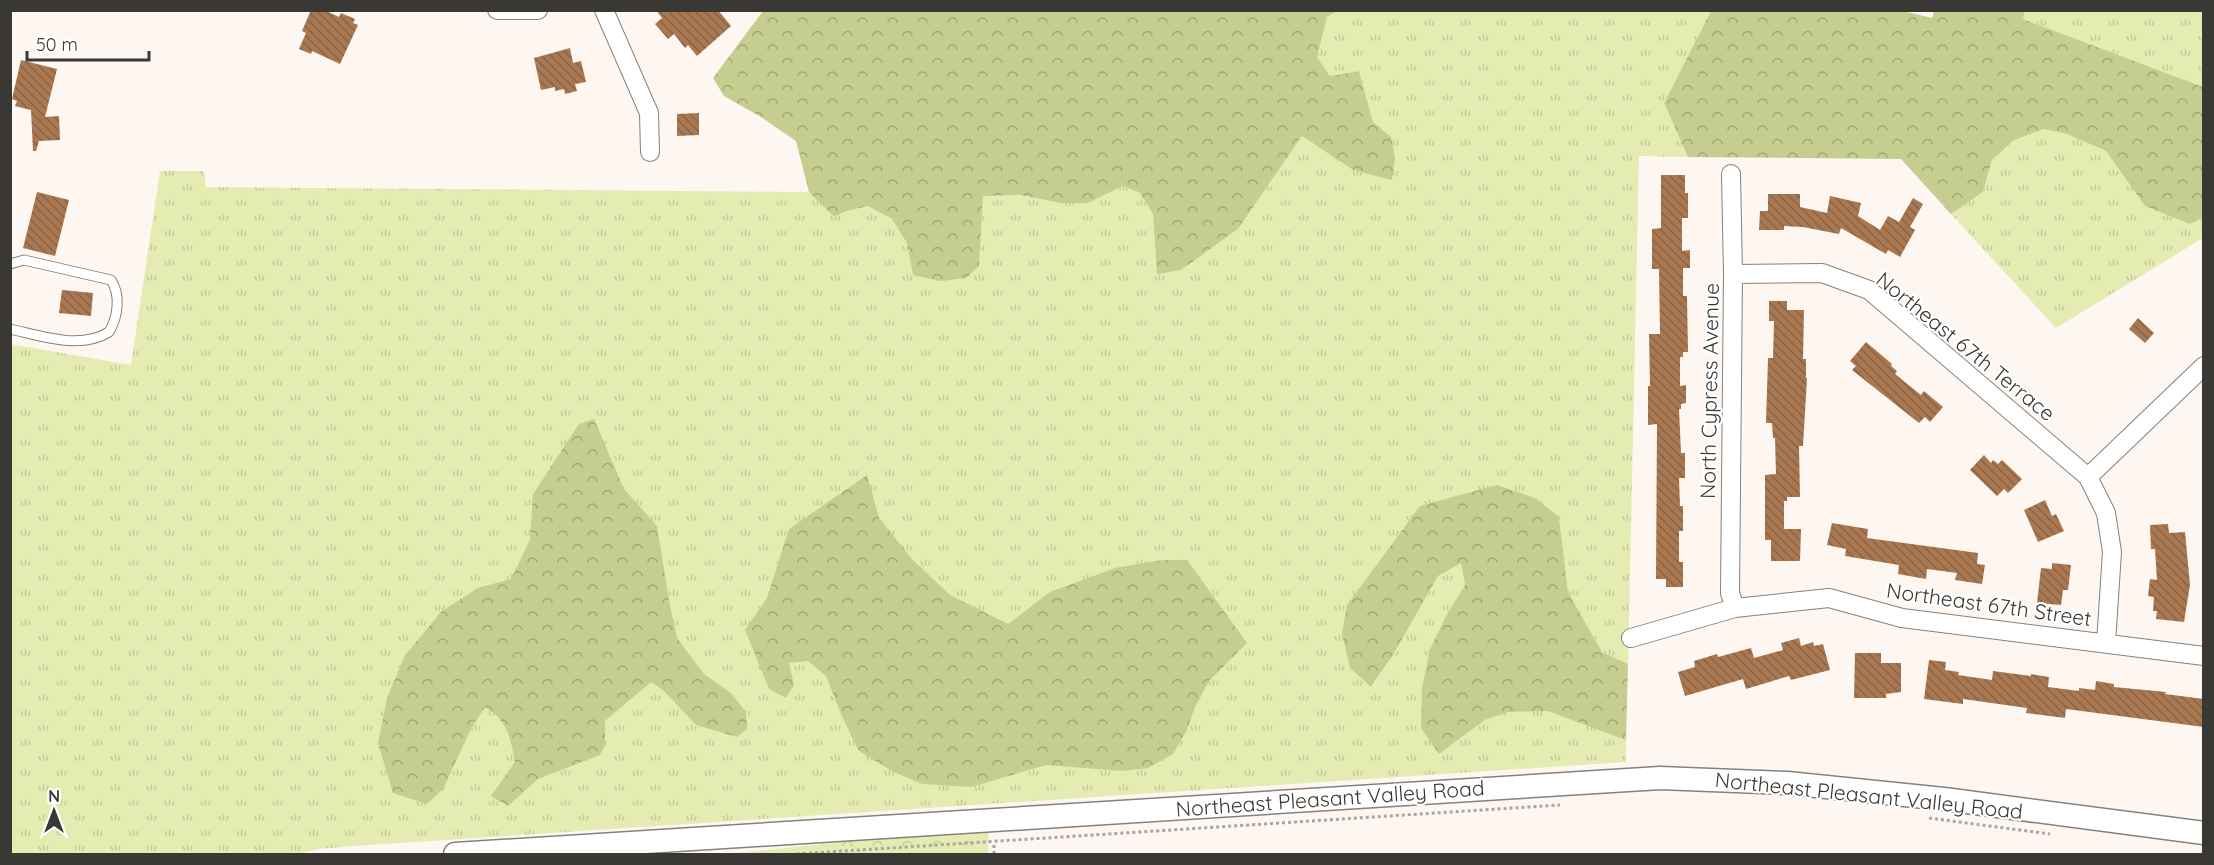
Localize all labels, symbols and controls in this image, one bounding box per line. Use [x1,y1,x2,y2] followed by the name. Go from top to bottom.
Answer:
[27,24,148,62] scale bar
[36,33,78,56] text: 50 m
[1871,266,2061,426] street label: Northeast 67th Terrace
[1694,283,1724,499] street label: North Cypress Avenue
[1885,577,2093,631] street label: Northeast 67th Street
[1714,766,2024,824] street label: Northeast Pleasant Valley Road
[1175,774,1485,822] street label: Northeast Pleasant Valley Road
[24,781,84,841] north arrow
[48,786,60,806] text: N

